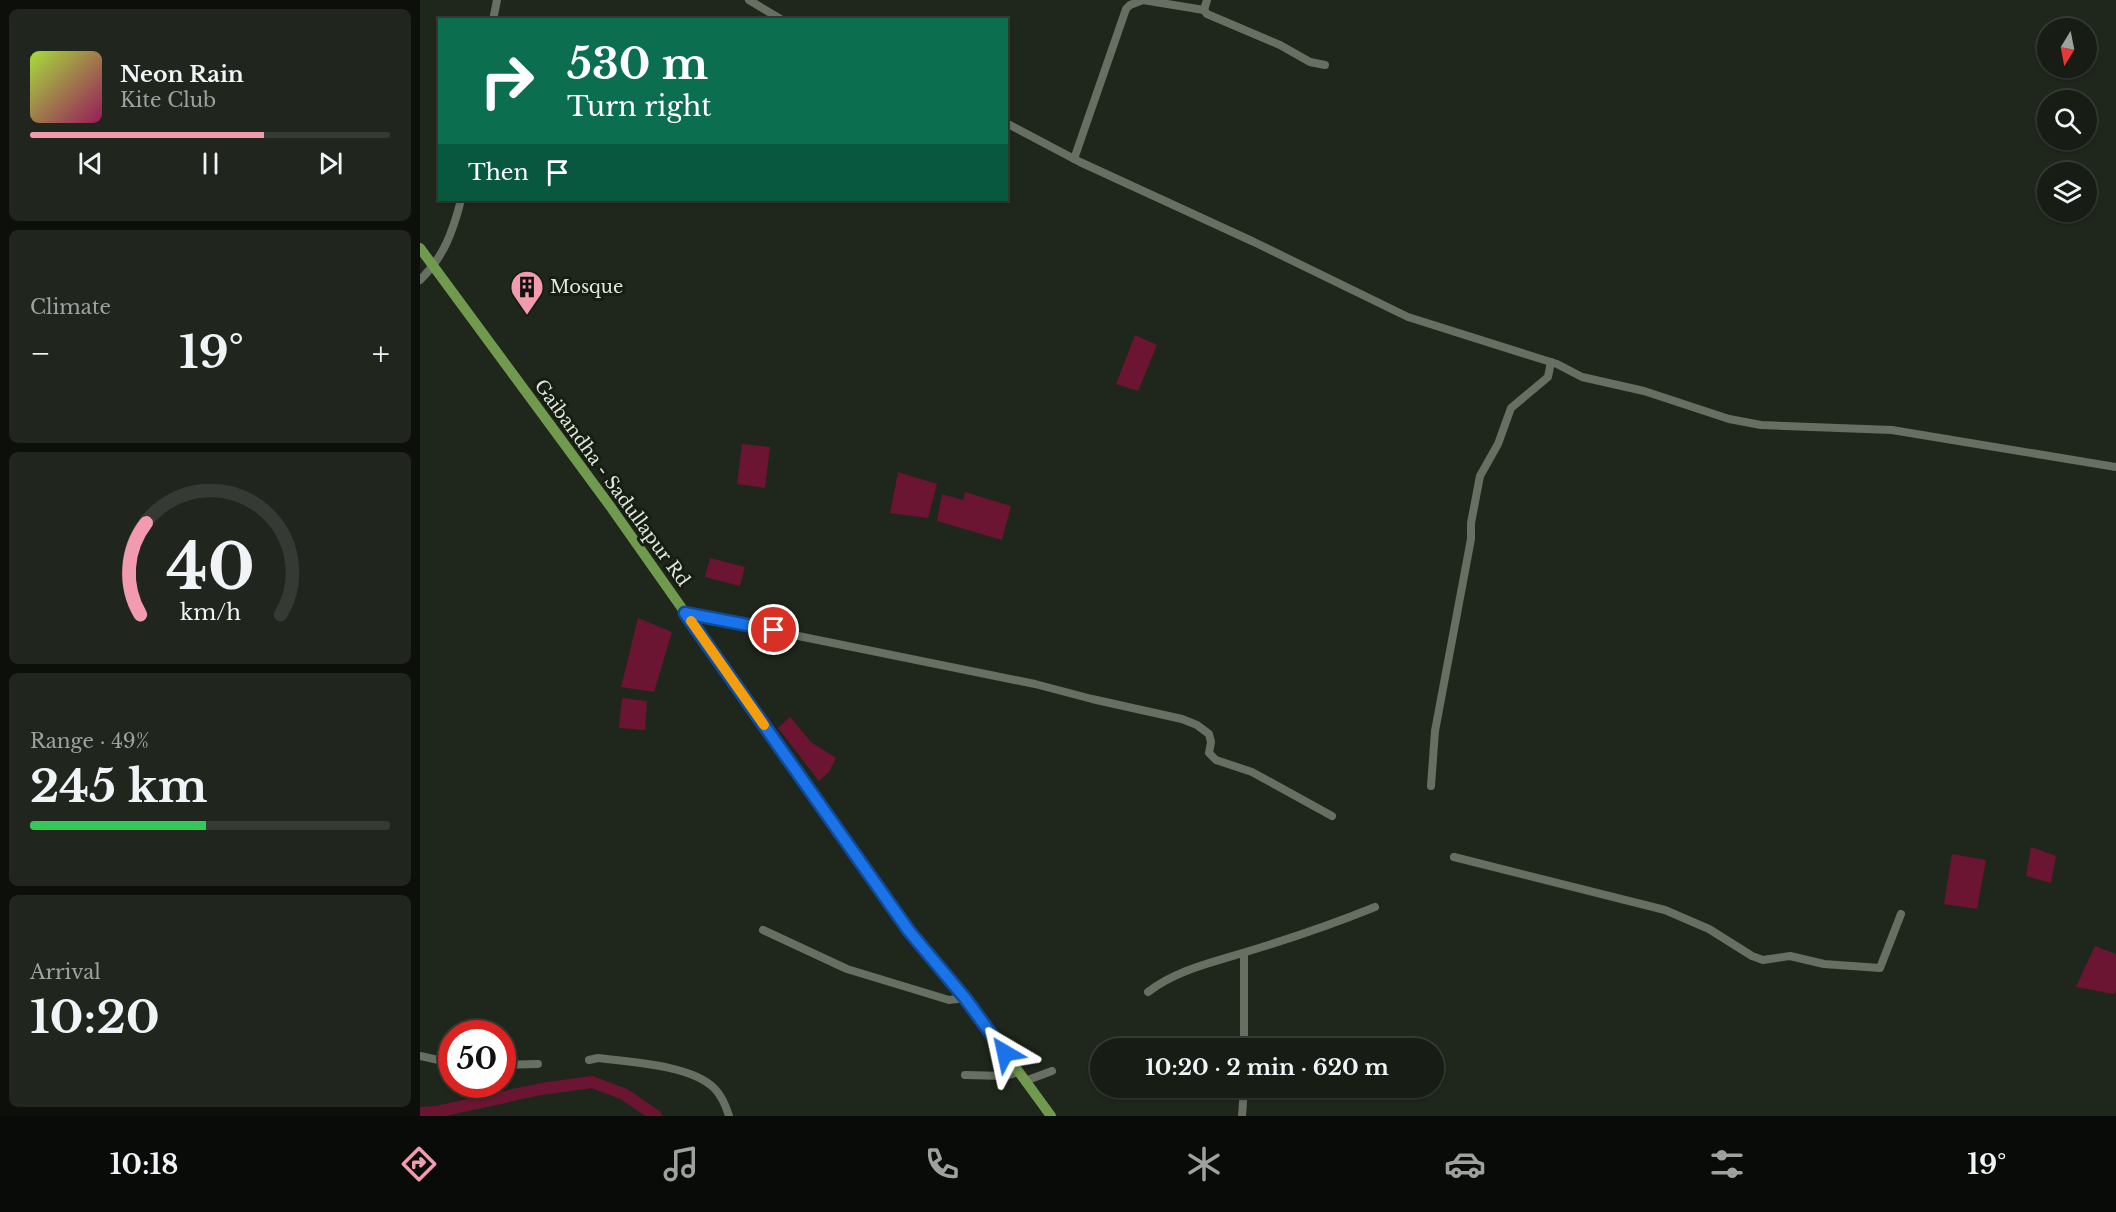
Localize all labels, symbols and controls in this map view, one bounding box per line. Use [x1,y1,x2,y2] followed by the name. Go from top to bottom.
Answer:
[2037,18,2097,78] north arrow
[2037,18,2097,222] map controls
[567,38,708,90] text: 530 m
[468,42,546,120] icon: right
[120,61,244,88] text: Neon Rain
[120,88,216,112] text: Kite Club
[567,90,711,123] text: Turn right
[2037,90,2097,150] button: search
[74,147,107,180] icon: previous
[194,147,227,180] icon: pause
[314,147,347,180] icon: next
[541,156,574,189] icon: arrive
[468,159,529,186] text: Then
[2037,162,2097,222] button: layers
[509,269,545,316] building icon: Mosque
[550,276,623,298] place label: Mosque
[30,295,111,319] text: Climate
[179,324,244,380] text: 19°
[30,333,51,374] text: −
[372,333,390,374] text: +
[530,375,694,591] street label: Gaibandha - Sadullapur Rd
[166,528,254,606] text: 40
[180,599,241,626] text: km/h
[748,604,799,655] pin
[757,613,790,646] icon: arrive
[30,729,149,753] text: Range · 49%
[30,758,208,814] text: 245 km
[30,960,101,984] text: Arrival
[30,989,160,1045] text: 10:20
[438,1020,516,1098] speed limit sign: 50
[973,1021,1037,1085] position arrow
[1145,1054,1389,1081] text: 10:20 · 2 min · 620 m
[398,1143,440,1185] icon: directions
[660,1143,702,1185] icon: music
[921,1143,963,1185] icon: phone
[1183,1143,1225,1185] icon: climate
[1444,1143,1486,1185] icon: car
[1706,1143,1748,1185] icon: filters
[110,1148,179,1181] text: 10:18
[1967,1148,2006,1181] text: 19°

